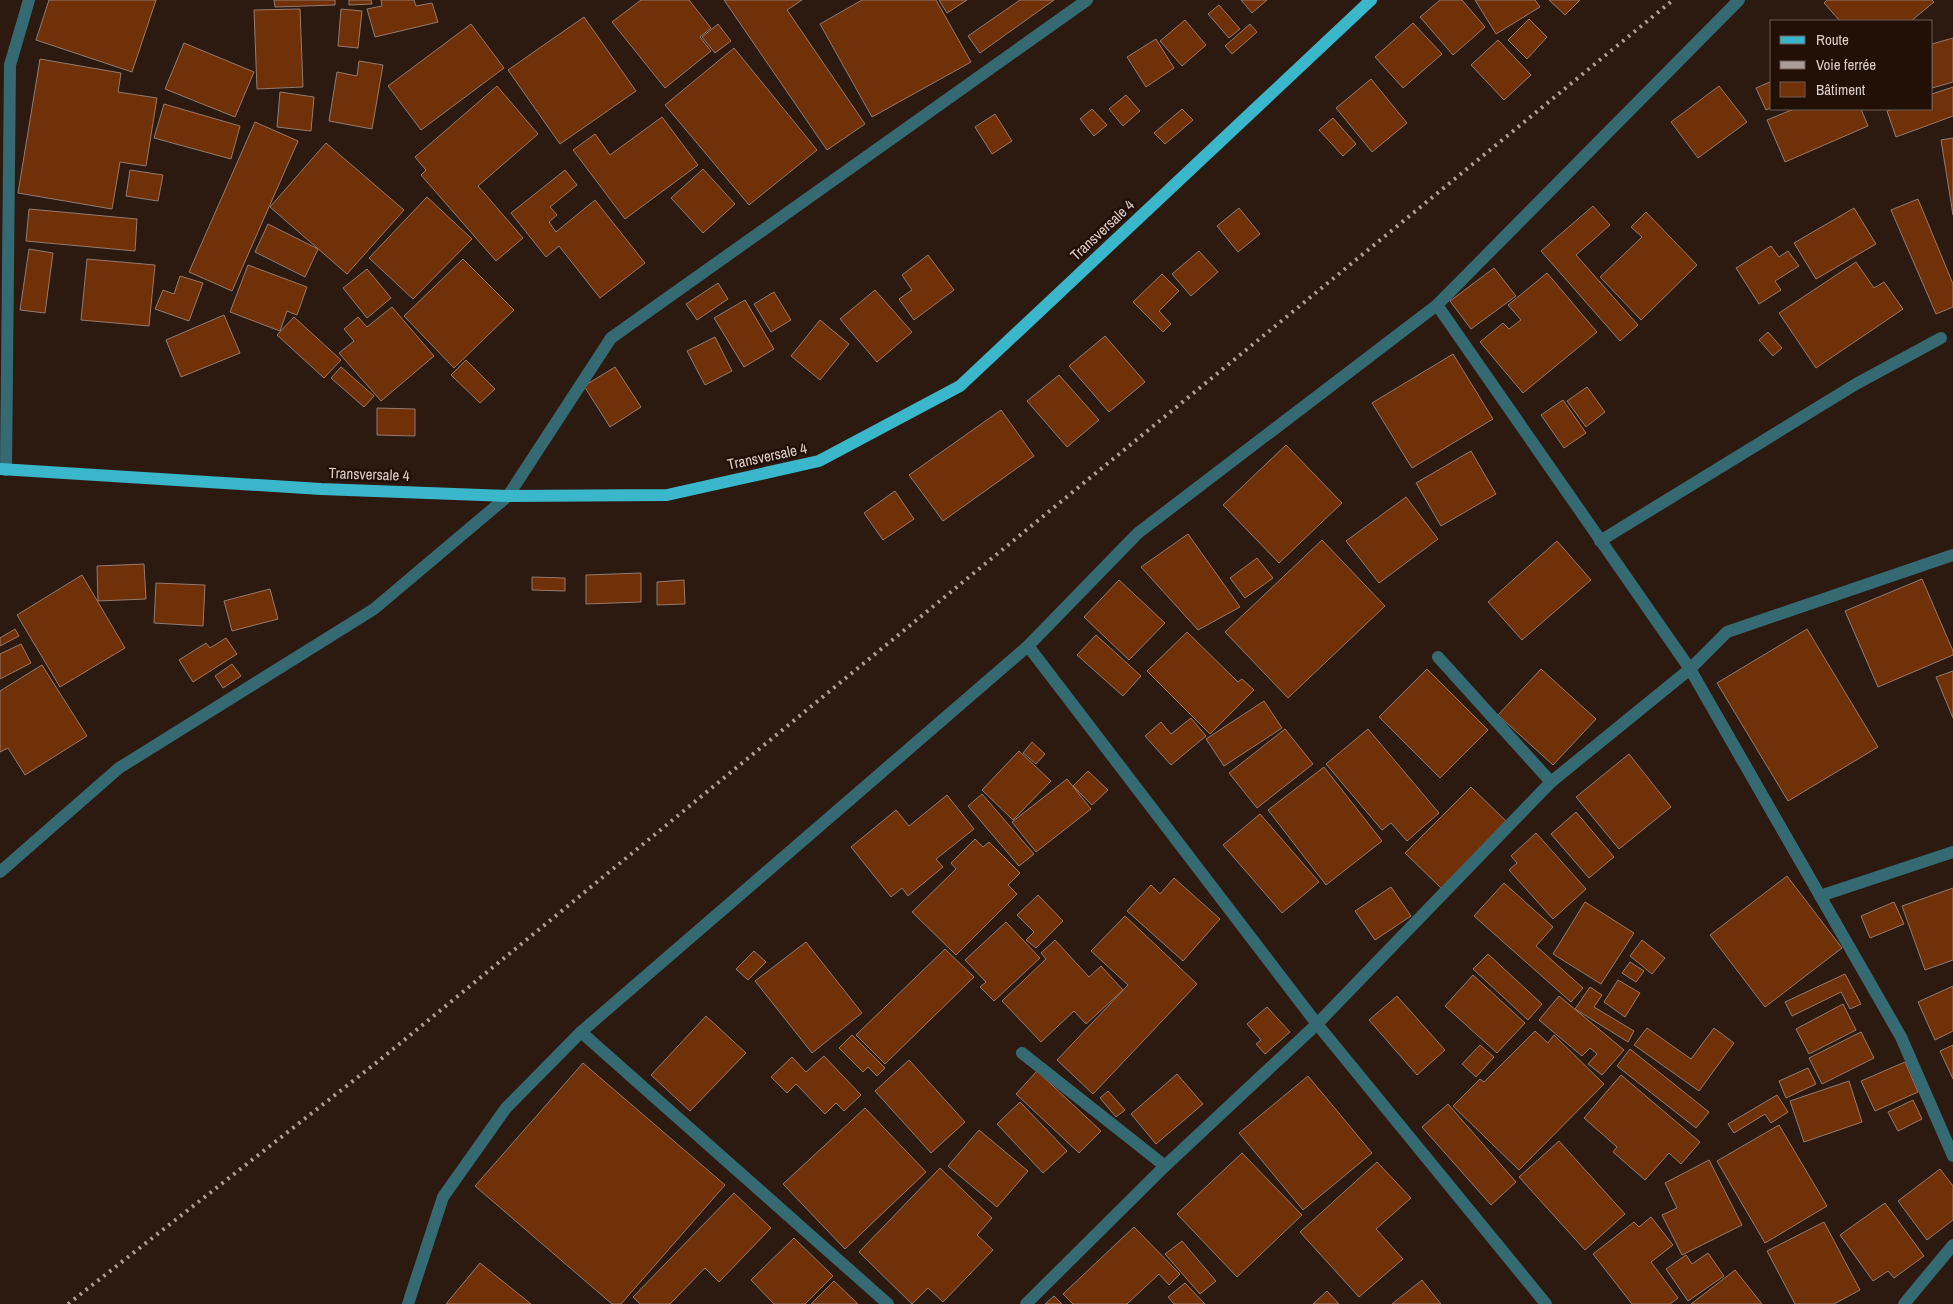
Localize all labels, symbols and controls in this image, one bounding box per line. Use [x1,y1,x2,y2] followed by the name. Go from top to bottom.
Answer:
[1770,20,1933,110] legend
[1816,29,1849,50] text: Route
[1816,54,1876,75] text: Voie ferrée
[1816,79,1866,100] text: Bâtiment
[1065,195,1139,265] street label: Transversale 4
[725,437,809,475] street label: Transversale 4
[328,462,410,486] street label: Transversale 4

